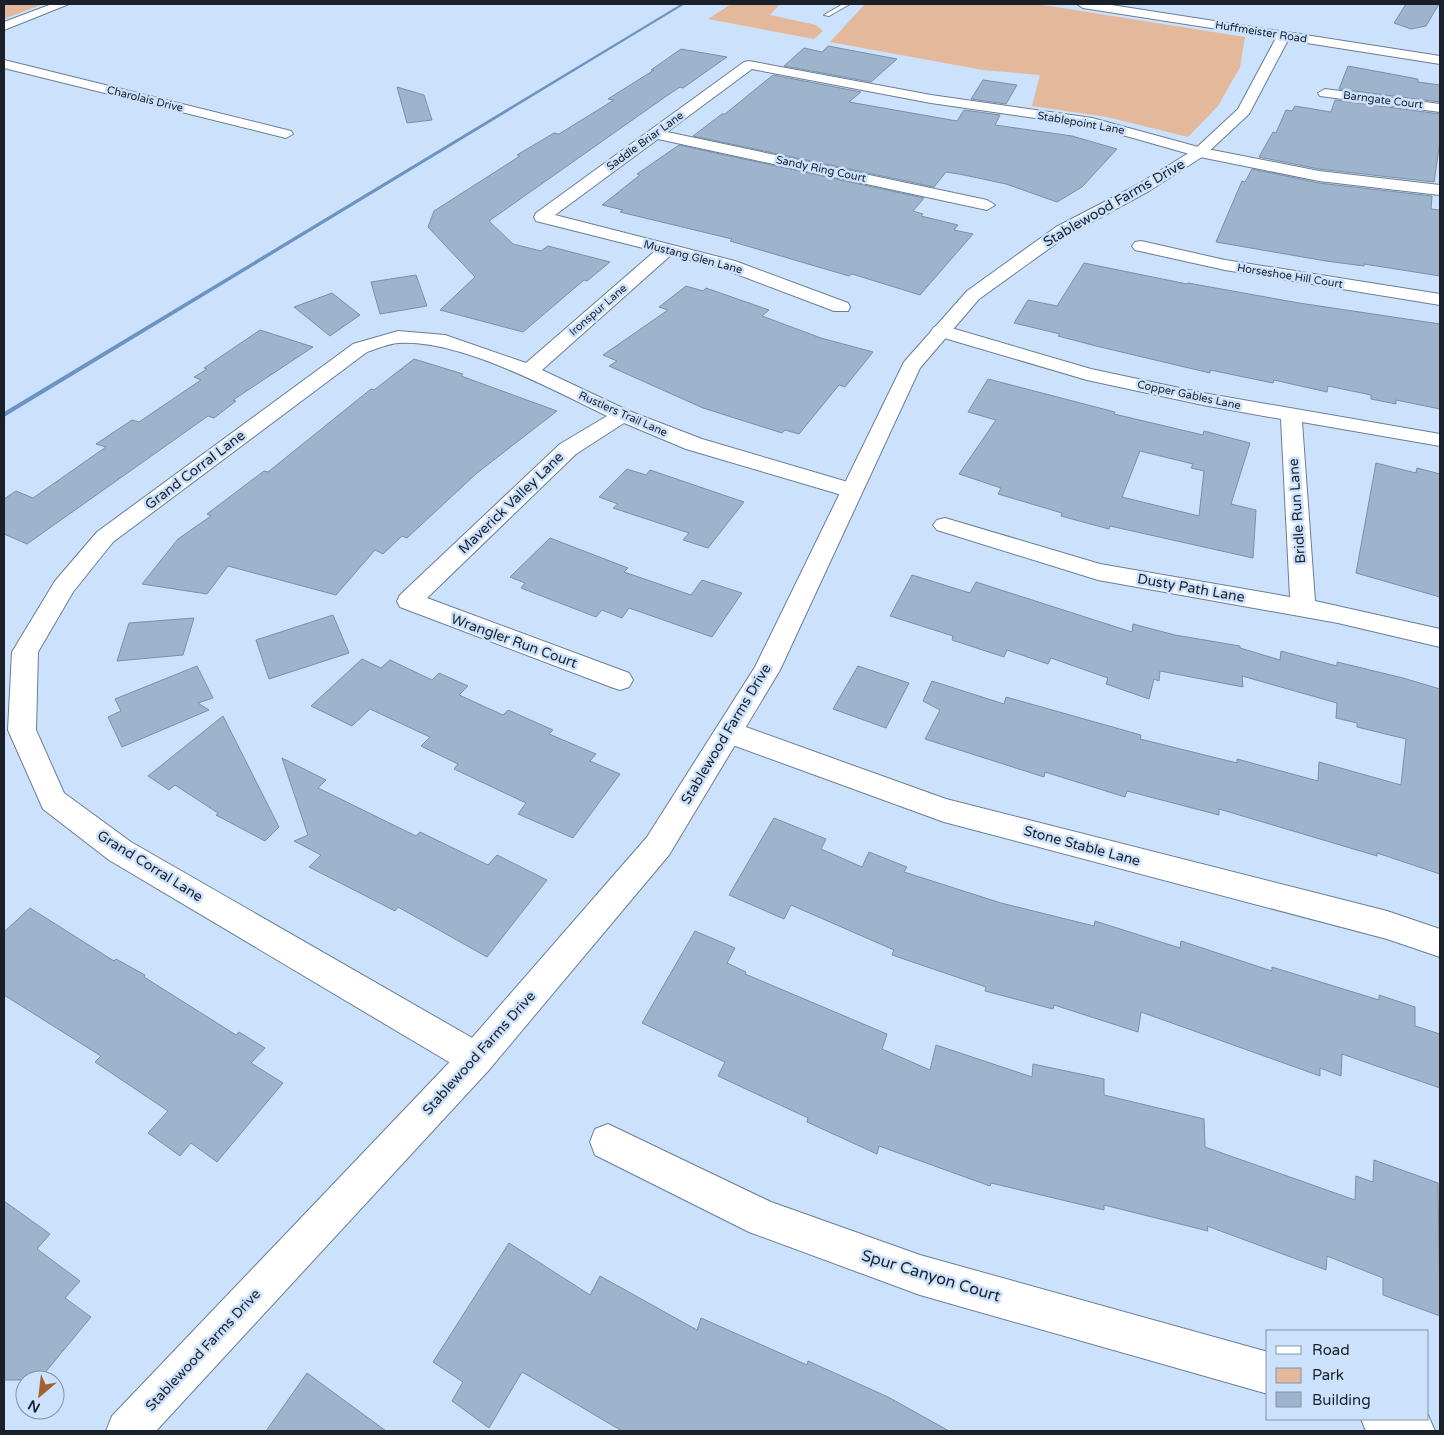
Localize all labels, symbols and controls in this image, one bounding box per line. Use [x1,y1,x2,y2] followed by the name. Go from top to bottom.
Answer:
[1214,18,1308,46] street label: Huffmeister Road
[106,83,184,115] street label: Charolais Drive
[1342,89,1424,111] street label: Barngate Court
[604,109,686,173] street label: Saddle Briar Lane
[1036,109,1126,137] street label: Stablepoint Lane
[775,153,867,185] street label: Sandy Ring Court
[1040,155,1188,251] street label: Stablewood Farms Drive
[642,238,744,276] street label: Mustang Glen Lane
[1236,261,1344,291] street label: Horseshoe Hill Court
[567,282,629,338] street label: Ironspur Lane
[1136,378,1242,412] street label: Copper Gables Lane
[577,389,669,439] street label: Rustlers Trail Lane
[142,427,248,513] street label: Grand Corral Lane
[455,448,567,557] street label: Maverick Valley Lane
[1285,458,1309,564] street label: Bridle Run Lane
[1136,570,1246,606] street label: Dusty Path Lane
[449,610,580,672] street label: Wrangler Run Court
[677,661,775,807] street label: Stablewood Farms Drive
[1022,822,1142,870] street label: Stone Stable Lane
[94,827,206,905] street label: Grand Corral Lane
[419,988,539,1118] street label: Stablewood Farms Drive
[859,1245,1003,1307] street label: Spur Canyon Court
[142,1285,264,1415] street label: Stablewood Farms Drive
[1266,1330,1429,1420] legend
[1312,1341,1350,1359] text: Road
[1312,1366,1344,1384] text: Park
[15,1370,65,1420] north arrow
[1312,1391,1371,1409] text: Building
[25,1396,43,1416] text: N

